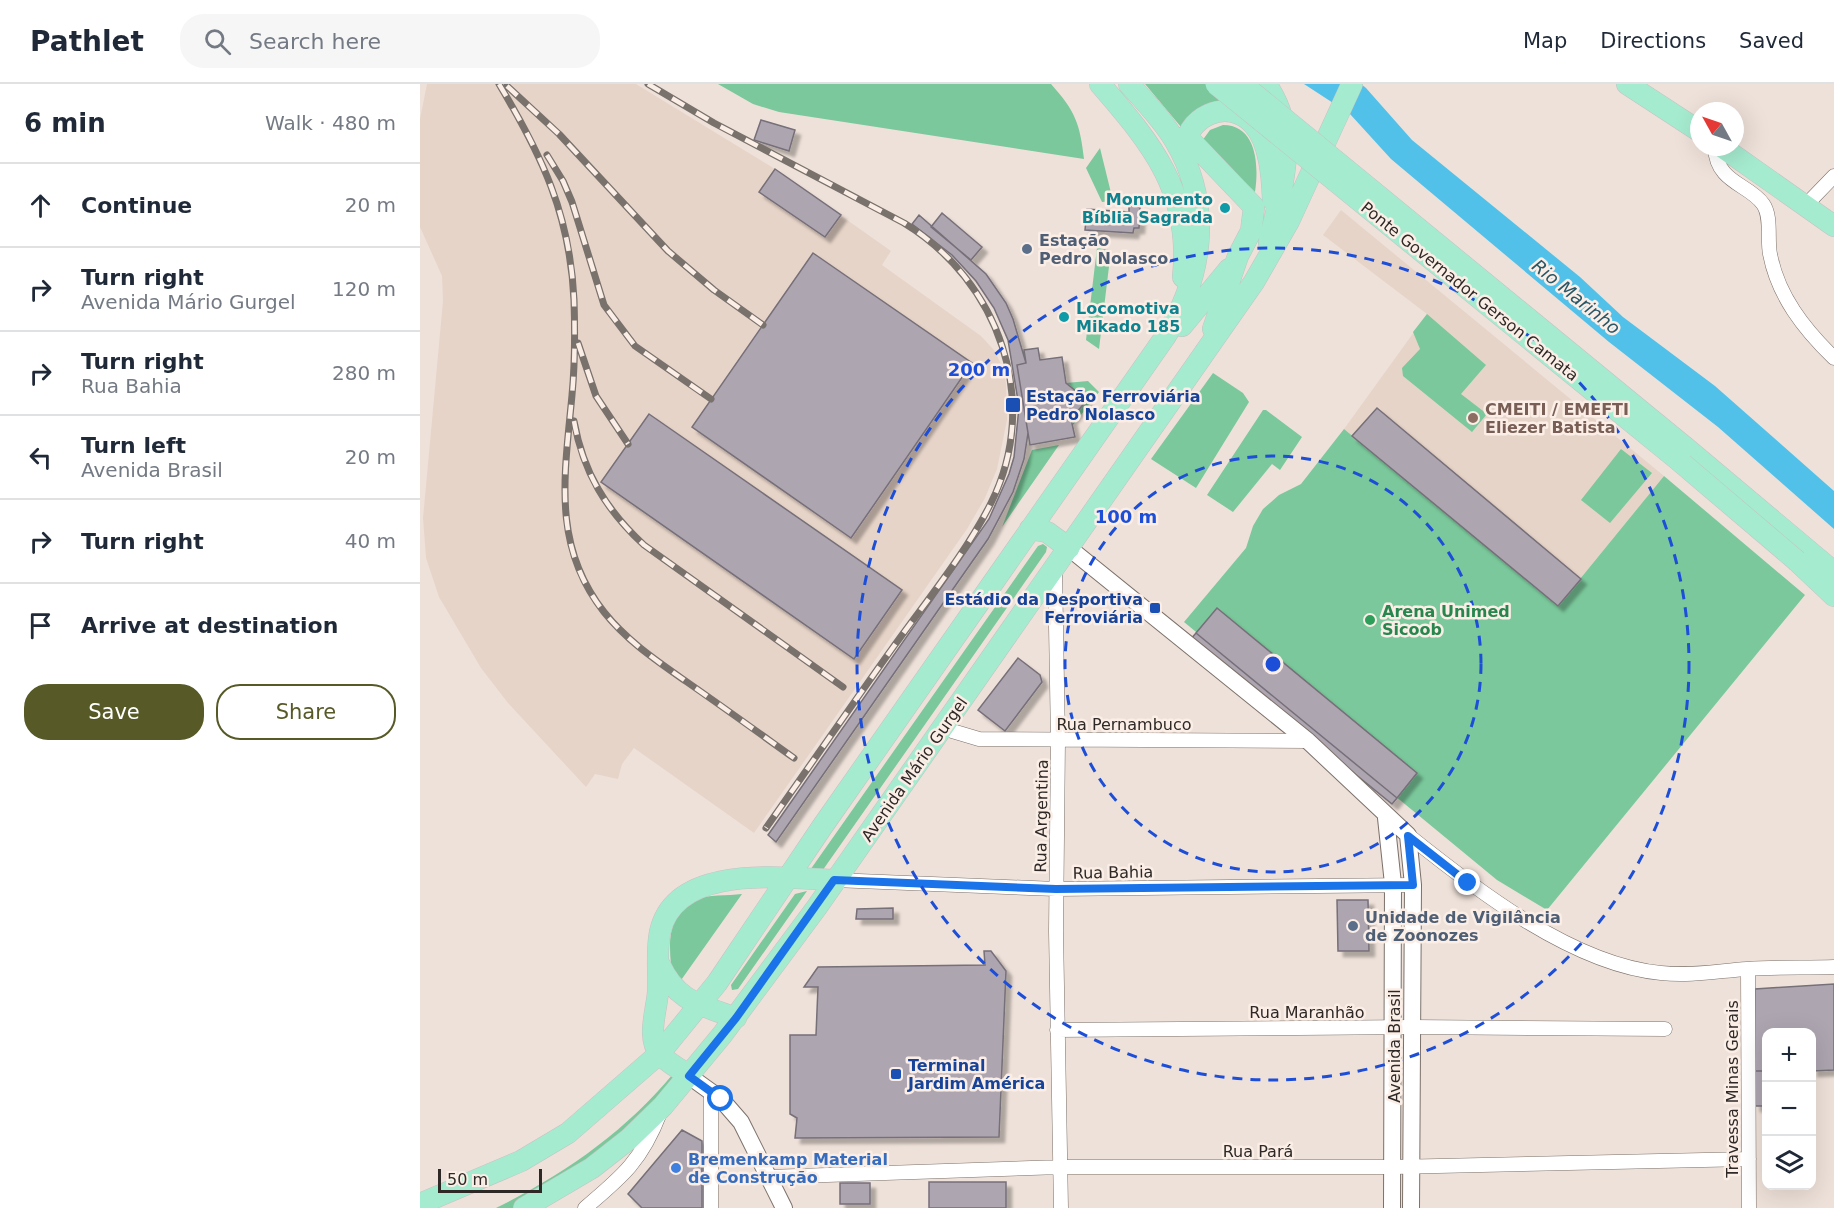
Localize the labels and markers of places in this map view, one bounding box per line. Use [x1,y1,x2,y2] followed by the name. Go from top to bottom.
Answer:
[1082,190,1213,227] place label: Monumento Bíblia Sagrada
[1218,201,1232,215] marker: Monumento Bíblia Sagrada
[1039,231,1168,268] place label: Estação Pedro Nolasco
[1020,242,1034,256] marker: Estação Pedro Nolasco
[1076,299,1180,336] place label: Locomotiva Mikado 185
[1057,310,1071,324] marker: Locomotiva Mikado 185
[1026,387,1201,424] place label: Estação Ferroviária Pedro Nolasco
[1004,396,1022,414] marker: Estação Ferroviária Pedro Nolasco
[1485,400,1629,437] place label: CMEITI / EMEFTI Eliezer Batista
[1466,411,1480,425] marker: CMEITI / EMEFTI Eliezer Batista
[944,590,1143,627] place label: Estádio da Desportiva Ferroviária
[1148,601,1162,615] marker: Estádio da Desportiva Ferroviária
[1382,602,1510,639] place label: Arena Unimed Sicoob
[1363,613,1377,627] marker: Arena Unimed Sicoob
[1263,654,1283,674] centre of rings
[1365,908,1561,945] place label: Unidade de Vigilância de Zoonozes
[1346,919,1360,933] marker: Unidade de Vigilância de Zoonozes
[907,1056,1045,1093] place label: Terminal Jardim América
[889,1067,903,1081] marker: Terminal Jardim América
[688,1150,888,1187] place label: Bremenkamp Material de Construção
[669,1161,683,1175] marker: Bremenkamp Material de Construção

